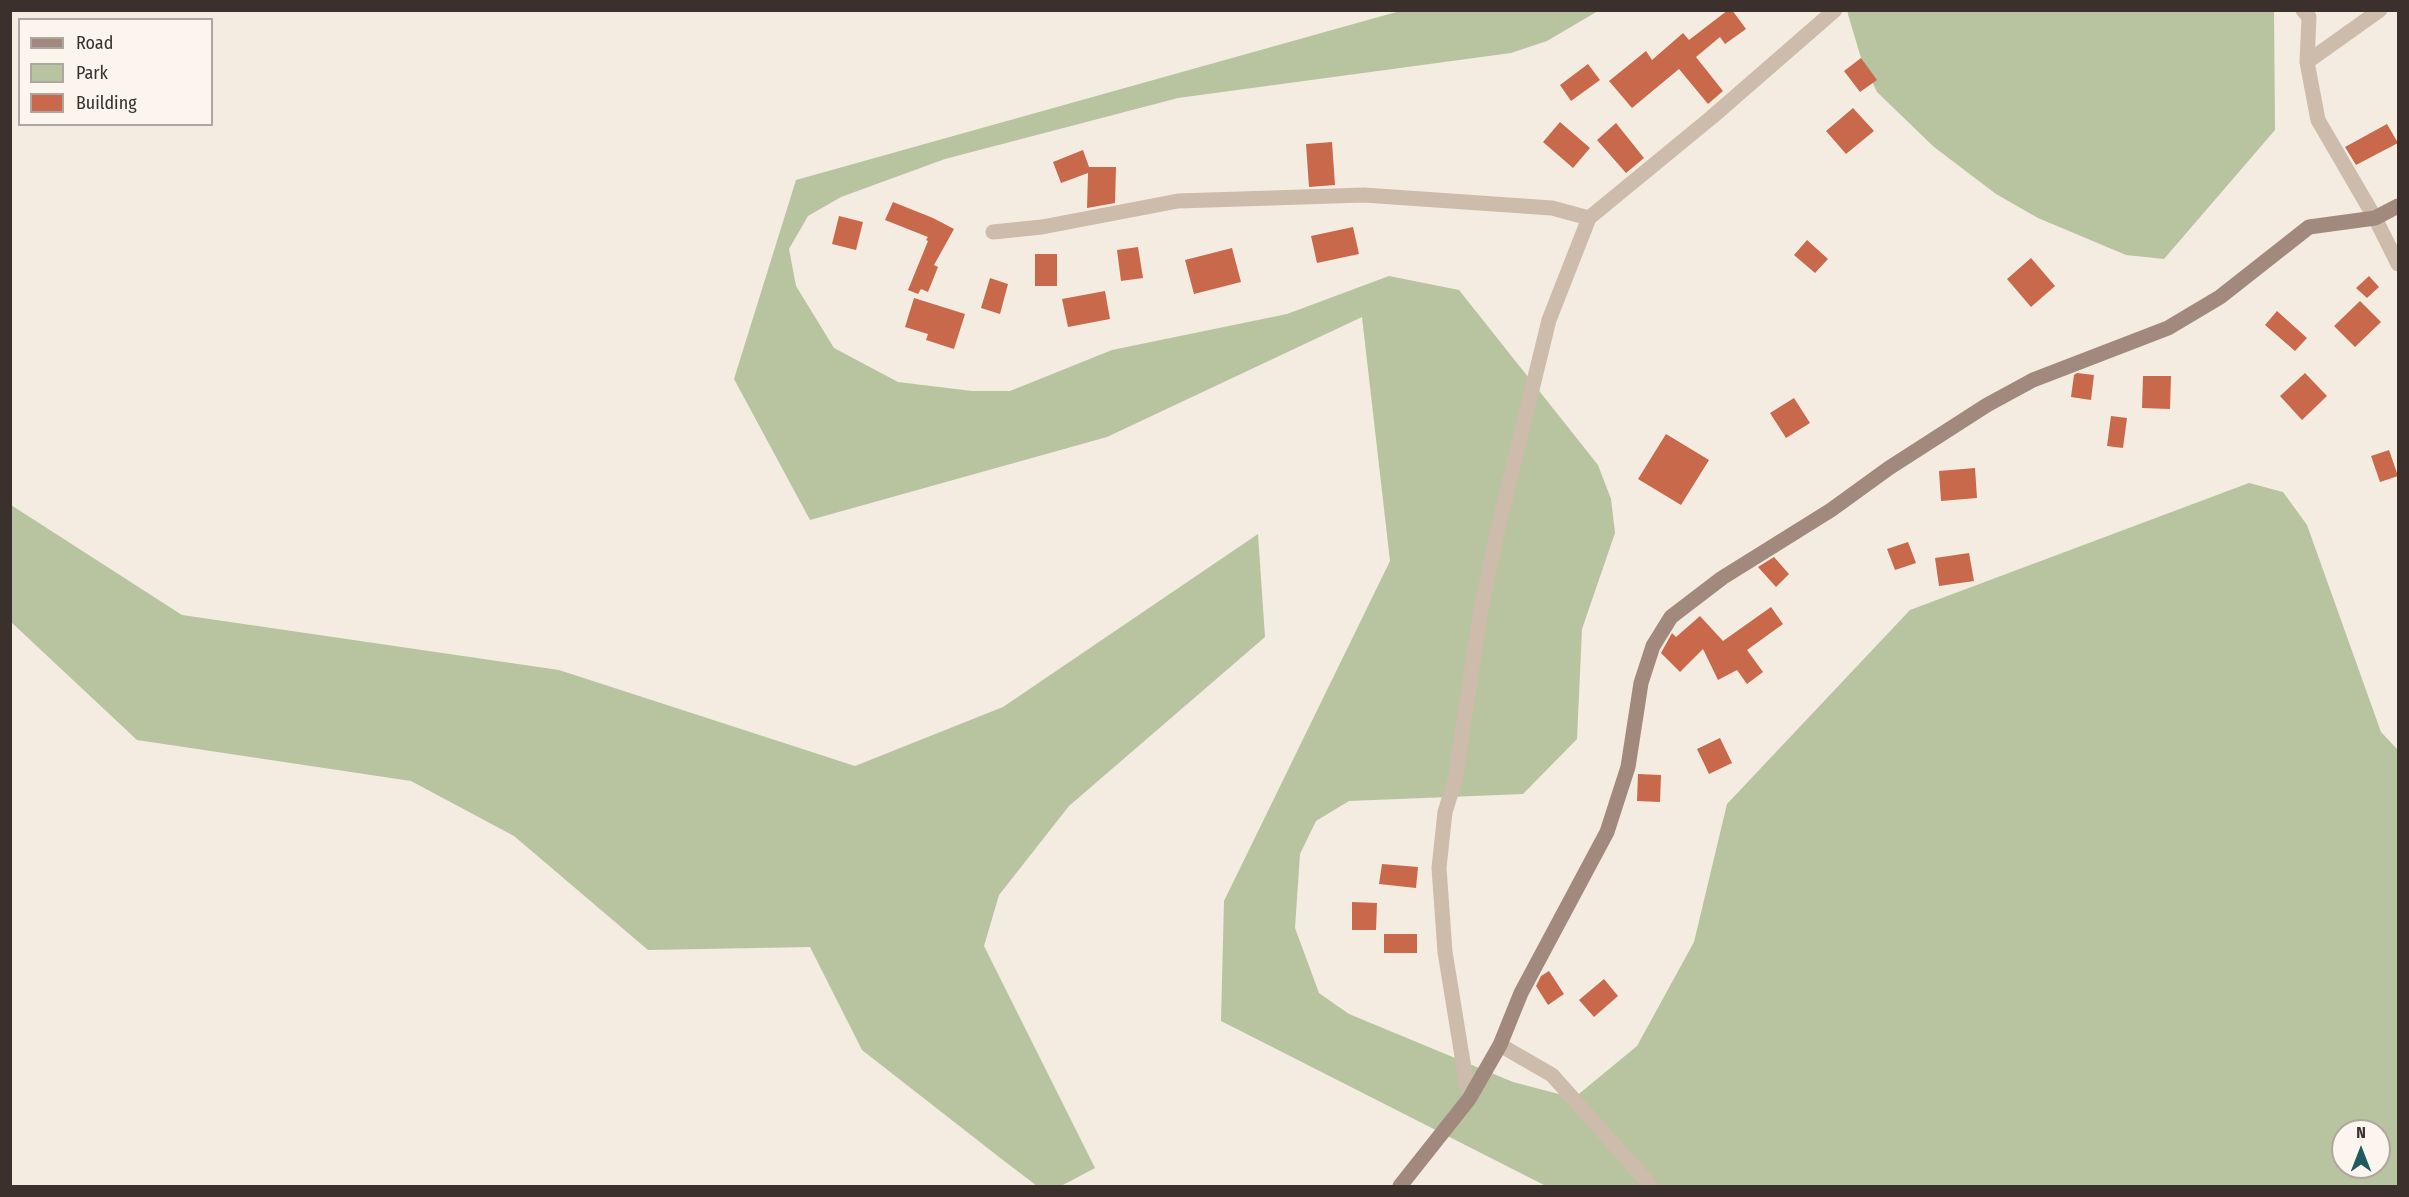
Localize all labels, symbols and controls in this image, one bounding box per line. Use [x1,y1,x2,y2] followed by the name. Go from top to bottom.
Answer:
[18,18,213,126] legend
[76,32,113,54] text: Road
[76,62,108,84] text: Park
[76,92,137,114] text: Building
[2331,1119,2391,1179] north arrow
[2356,1123,2366,1142] text: N

